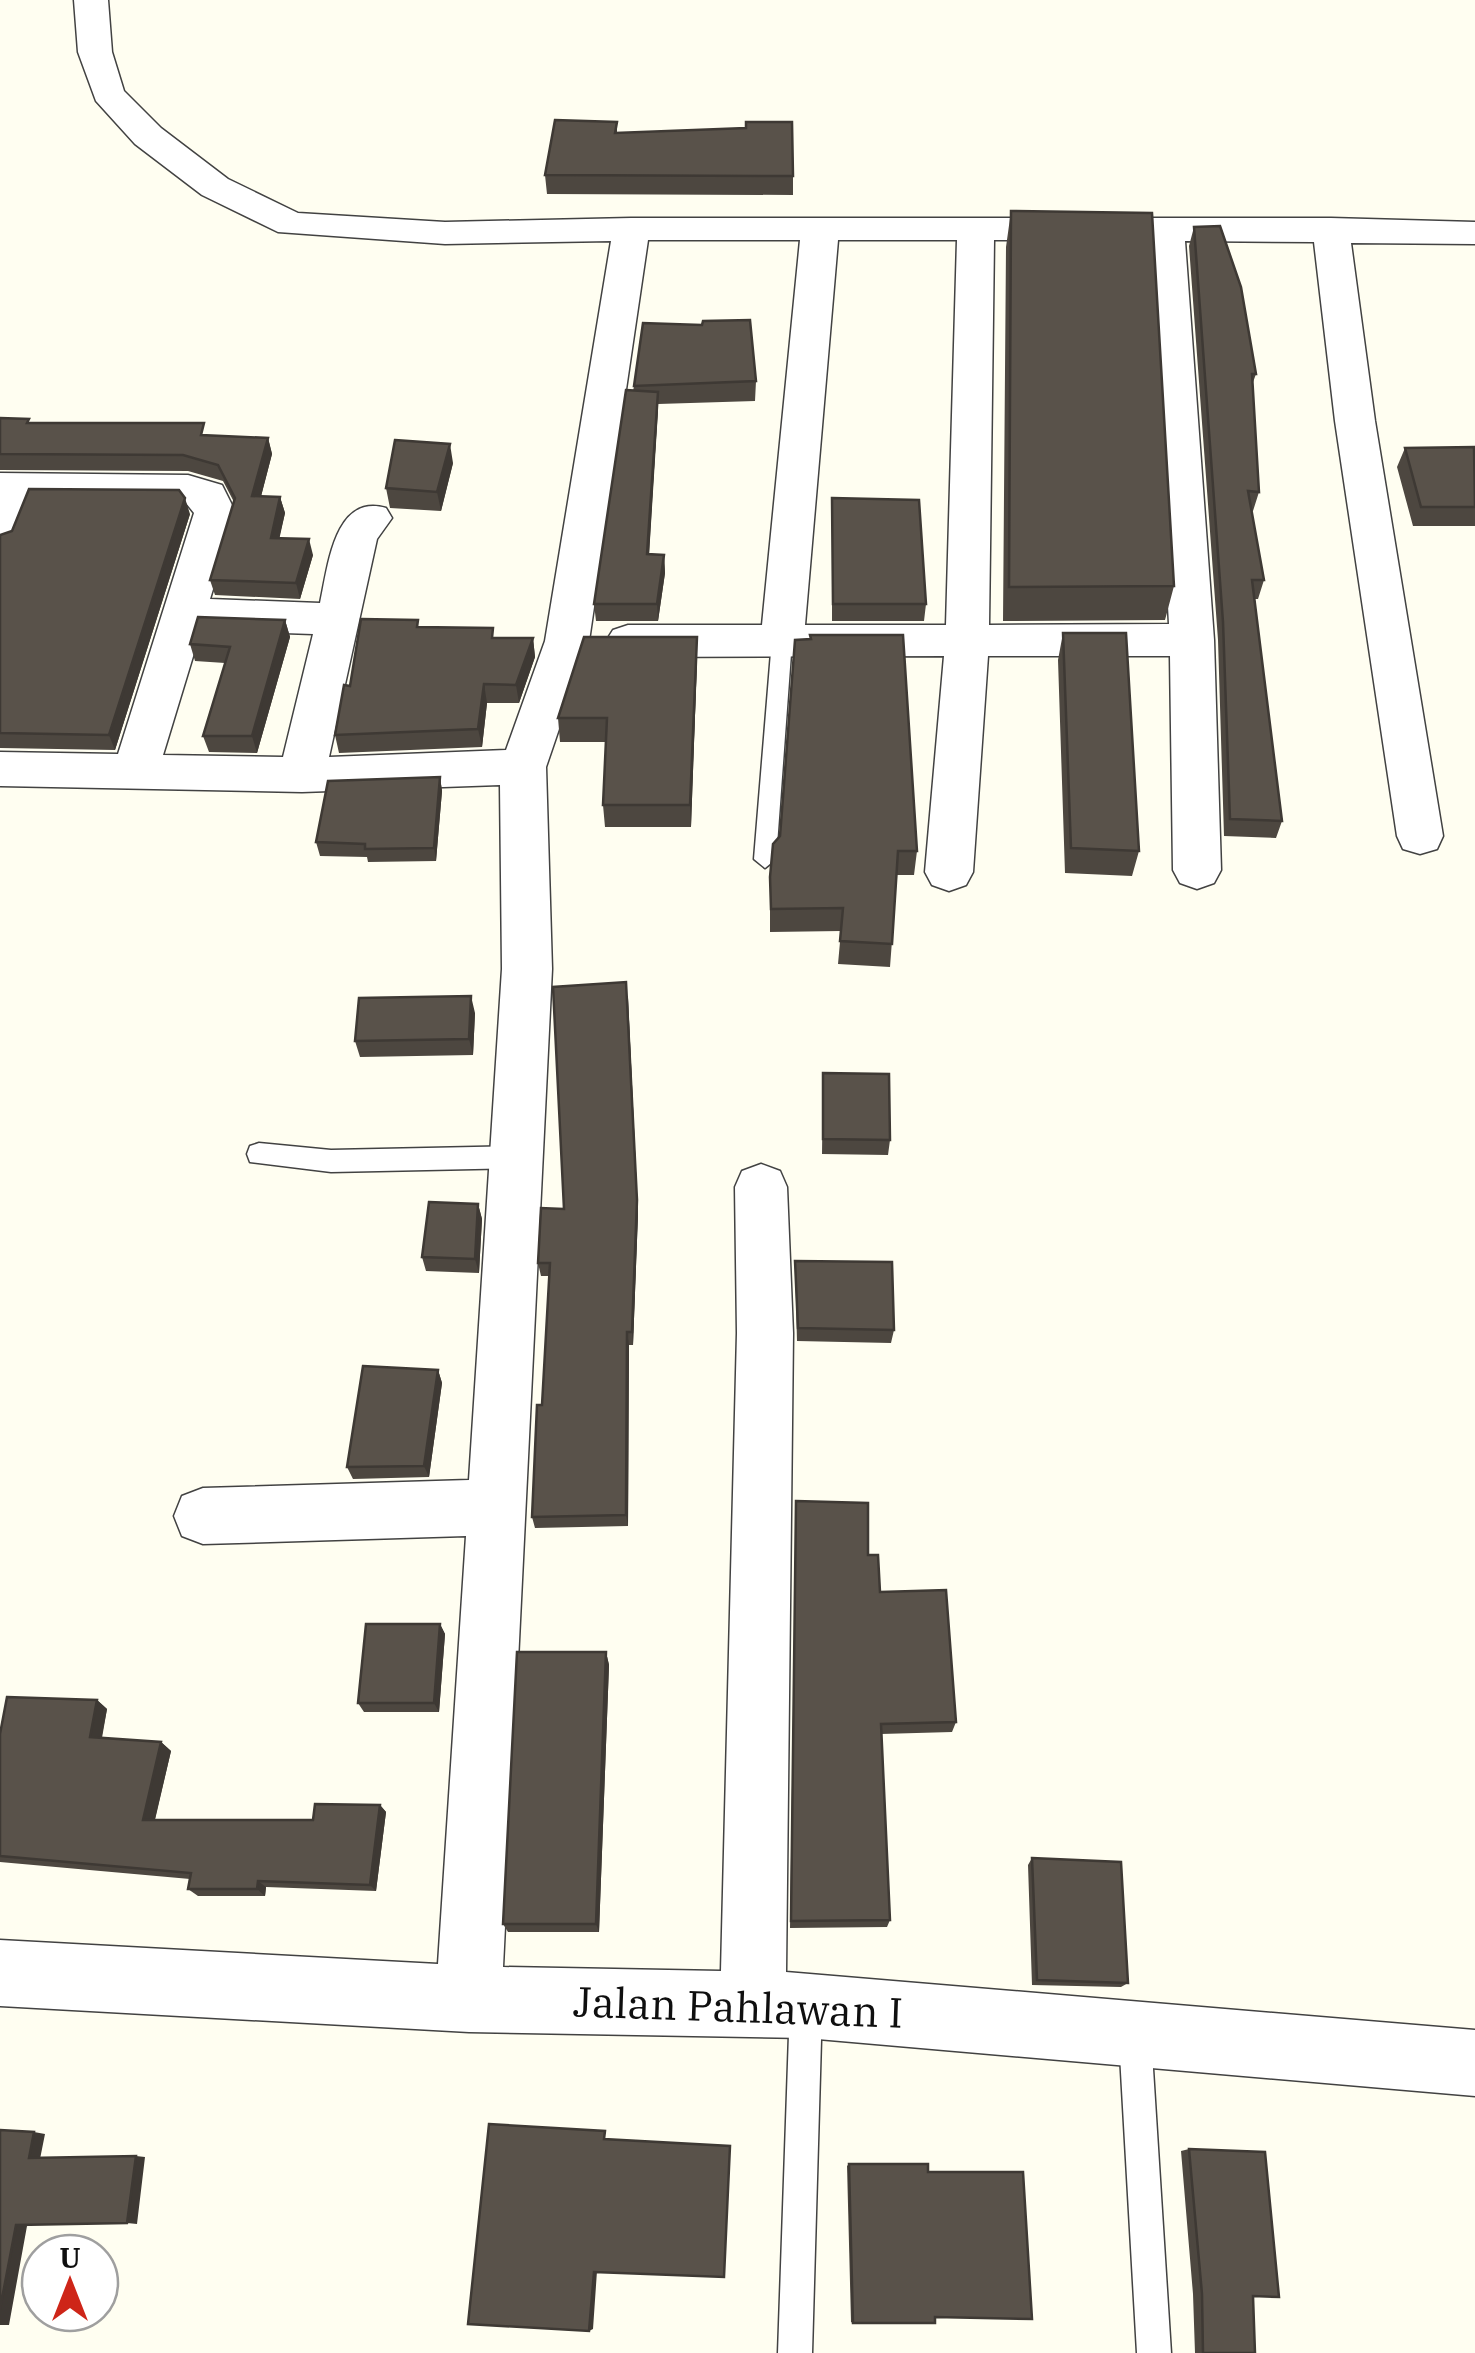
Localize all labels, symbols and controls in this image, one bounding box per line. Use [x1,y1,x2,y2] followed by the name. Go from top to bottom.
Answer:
[572,1973,904,2040] street label: Jalan Pahlawan I
[20,2233,120,2333] north arrow
[59,2239,81,2276] text: U

